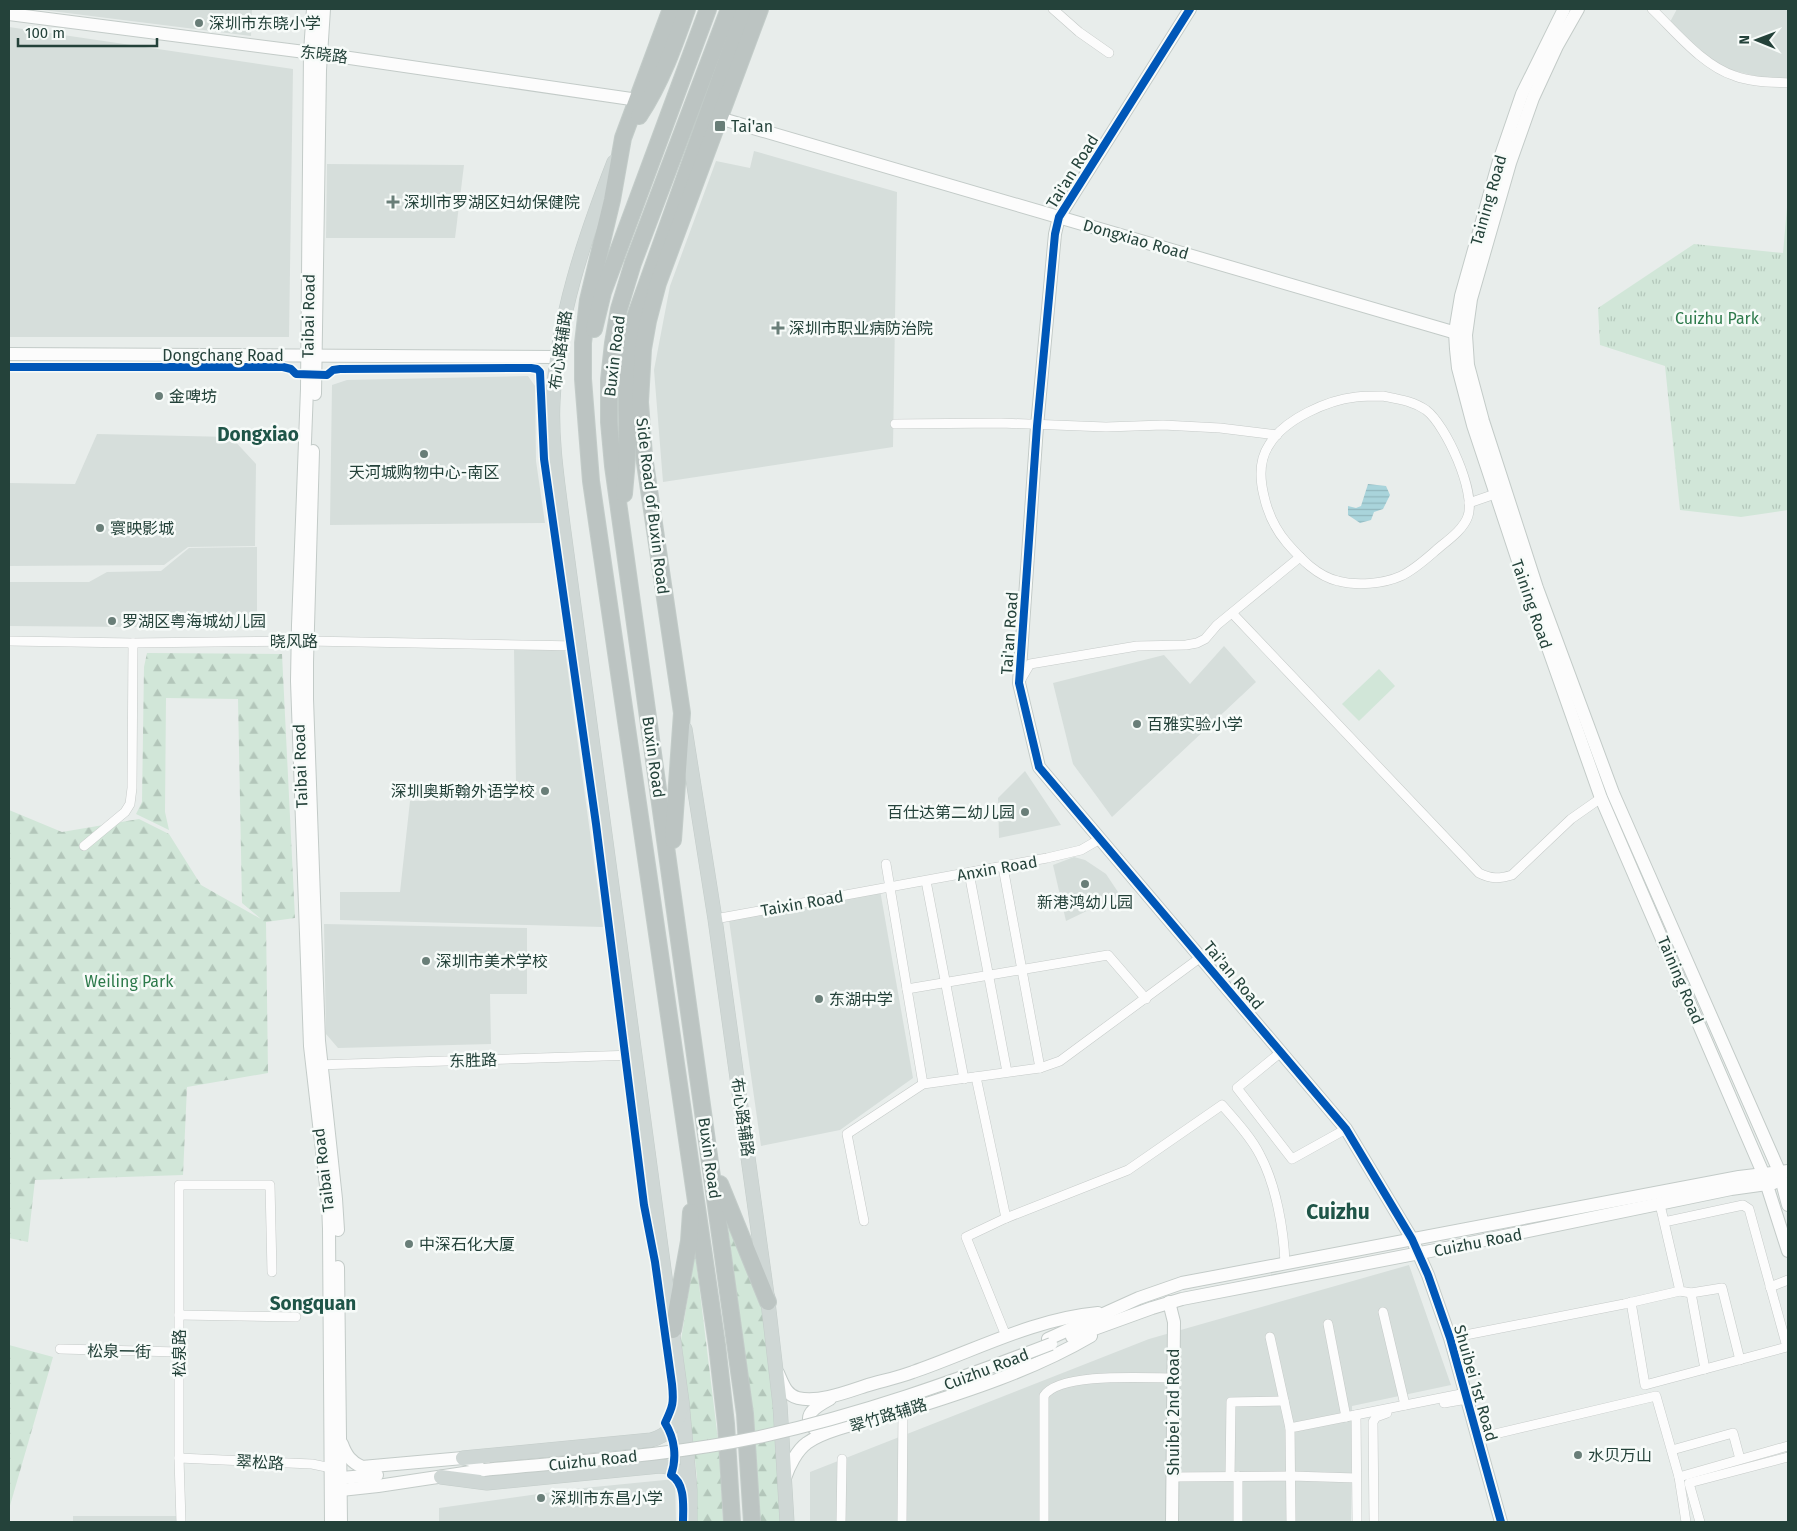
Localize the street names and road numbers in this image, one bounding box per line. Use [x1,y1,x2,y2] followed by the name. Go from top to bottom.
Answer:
[299,42,349,67] street label: 东晓路
[1042,131,1103,212] street label: Tai'an Road
[1466,153,1510,248] street label: Taining Road
[1081,215,1191,264] street label: Dongxiao Road
[298,274,319,358] street label: Taibai Road
[546,309,575,391] street label: 布心路辅路
[600,314,629,398] street label: Buxin Road
[162,346,284,365] street label: Dongchang Road
[632,417,673,595] street label: Side Road of Buxin Road
[1507,557,1556,651] street label: Taining Road
[997,591,1022,675] street label: Tai'an Road
[270,632,318,651] street label: 晓风路
[638,715,669,799] street label: Buxin Road
[290,723,311,808] street label: Taibai Road
[955,852,1039,885] street label: Anxin Road
[759,887,845,920] street label: Taixin Road
[1654,933,1708,1027] street label: Taining Road
[1200,937,1268,1013] street label: Tai'an Road
[449,1050,497,1071] street label: 东胜路
[728,1076,757,1158] street label: 布心路辅路
[694,1116,725,1200] street label: Buxin Road
[309,1127,338,1213] street label: Taibai Road
[1432,1225,1524,1260] street label: Cuizhu Road
[1450,1323,1501,1444] street label: Shuibei 1st Road
[170,1329,189,1377] street label: 松泉路
[87,1341,151,1362] street label: 松泉一街
[941,1345,1031,1394] street label: Cuizhu Road
[1164,1349,1183,1475] street label: Shuibei 2nd Road
[847,1395,929,1436] street label: 翠竹路辅路
[548,1446,638,1475] street label: Cuizhu Road
[236,1452,284,1473] street label: 翠松路

